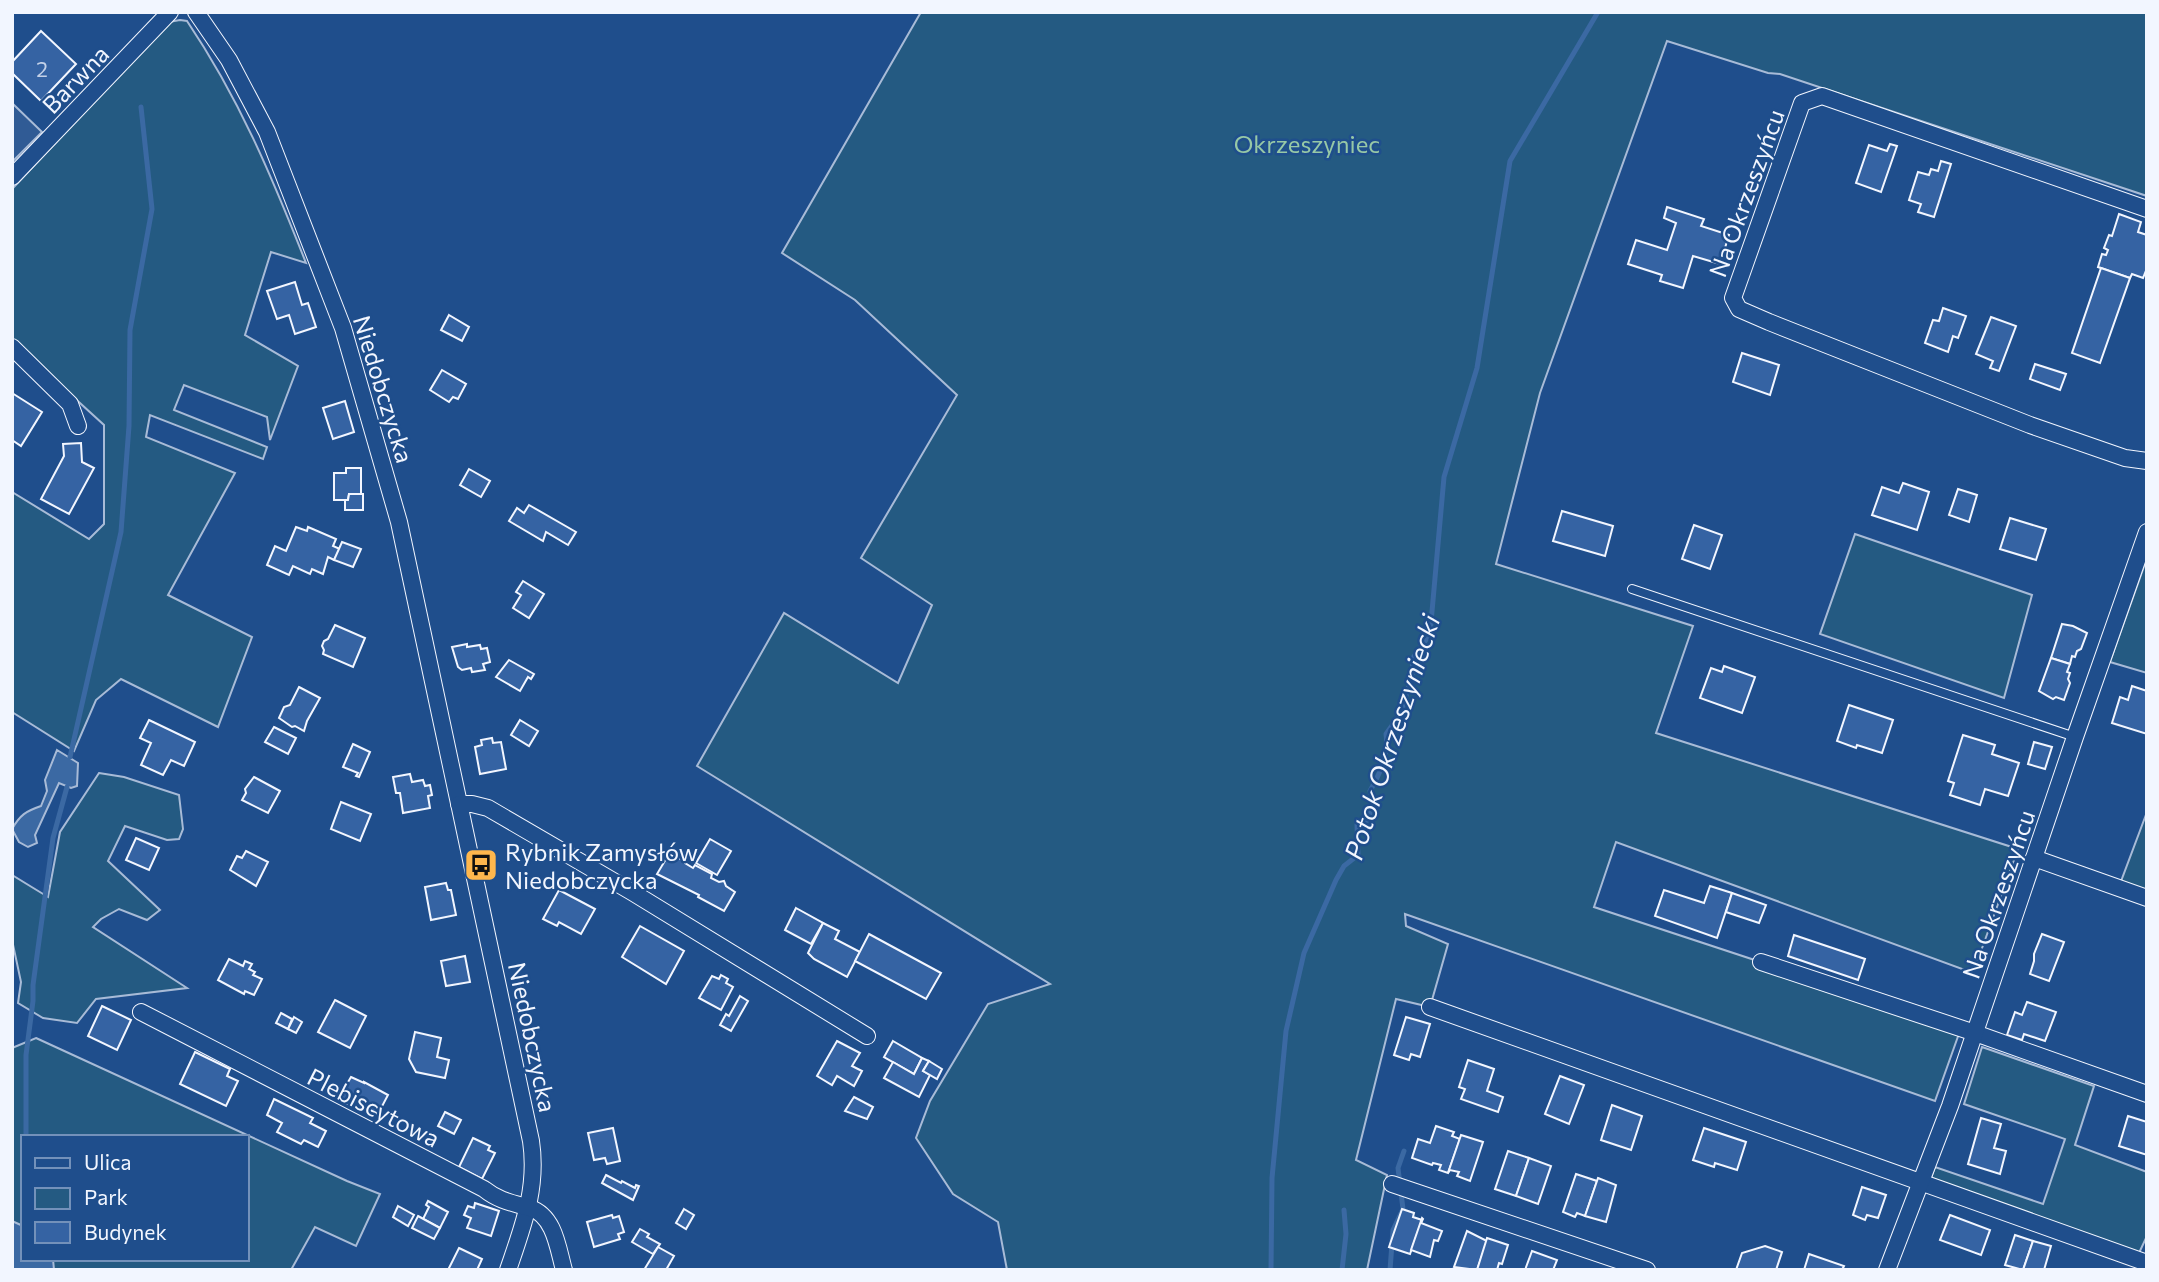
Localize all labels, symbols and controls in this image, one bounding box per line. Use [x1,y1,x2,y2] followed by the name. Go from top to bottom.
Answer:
[36,39,114,119] street label: Barwna
[36,56,48,81] house number: 2
[1702,105,1790,281] street label: Na Okrzeszyńcu
[1234,129,1380,158] park label: Okrzeszyniec
[348,312,420,466] street label: Niedobczycka
[1337,609,1446,863] water label: Potok Okrzeszyniecki
[1956,806,2040,982] street label: Na Okrzeszyńcu
[505,837,698,894] place label: Rybnik Zamysłów Niedobczycka
[462,846,500,884] bus stop icon: Rybnik Zamysłów Niedobczycka
[503,959,563,1115] street label: Niedobczycka
[303,1061,445,1153] street label: Plebiscytowa
[21,1135,248,1261] legend
[84,1149,131,1174] text: Ulica
[84,1184,128,1209] text: Park
[84,1219,167,1244] text: Budynek

